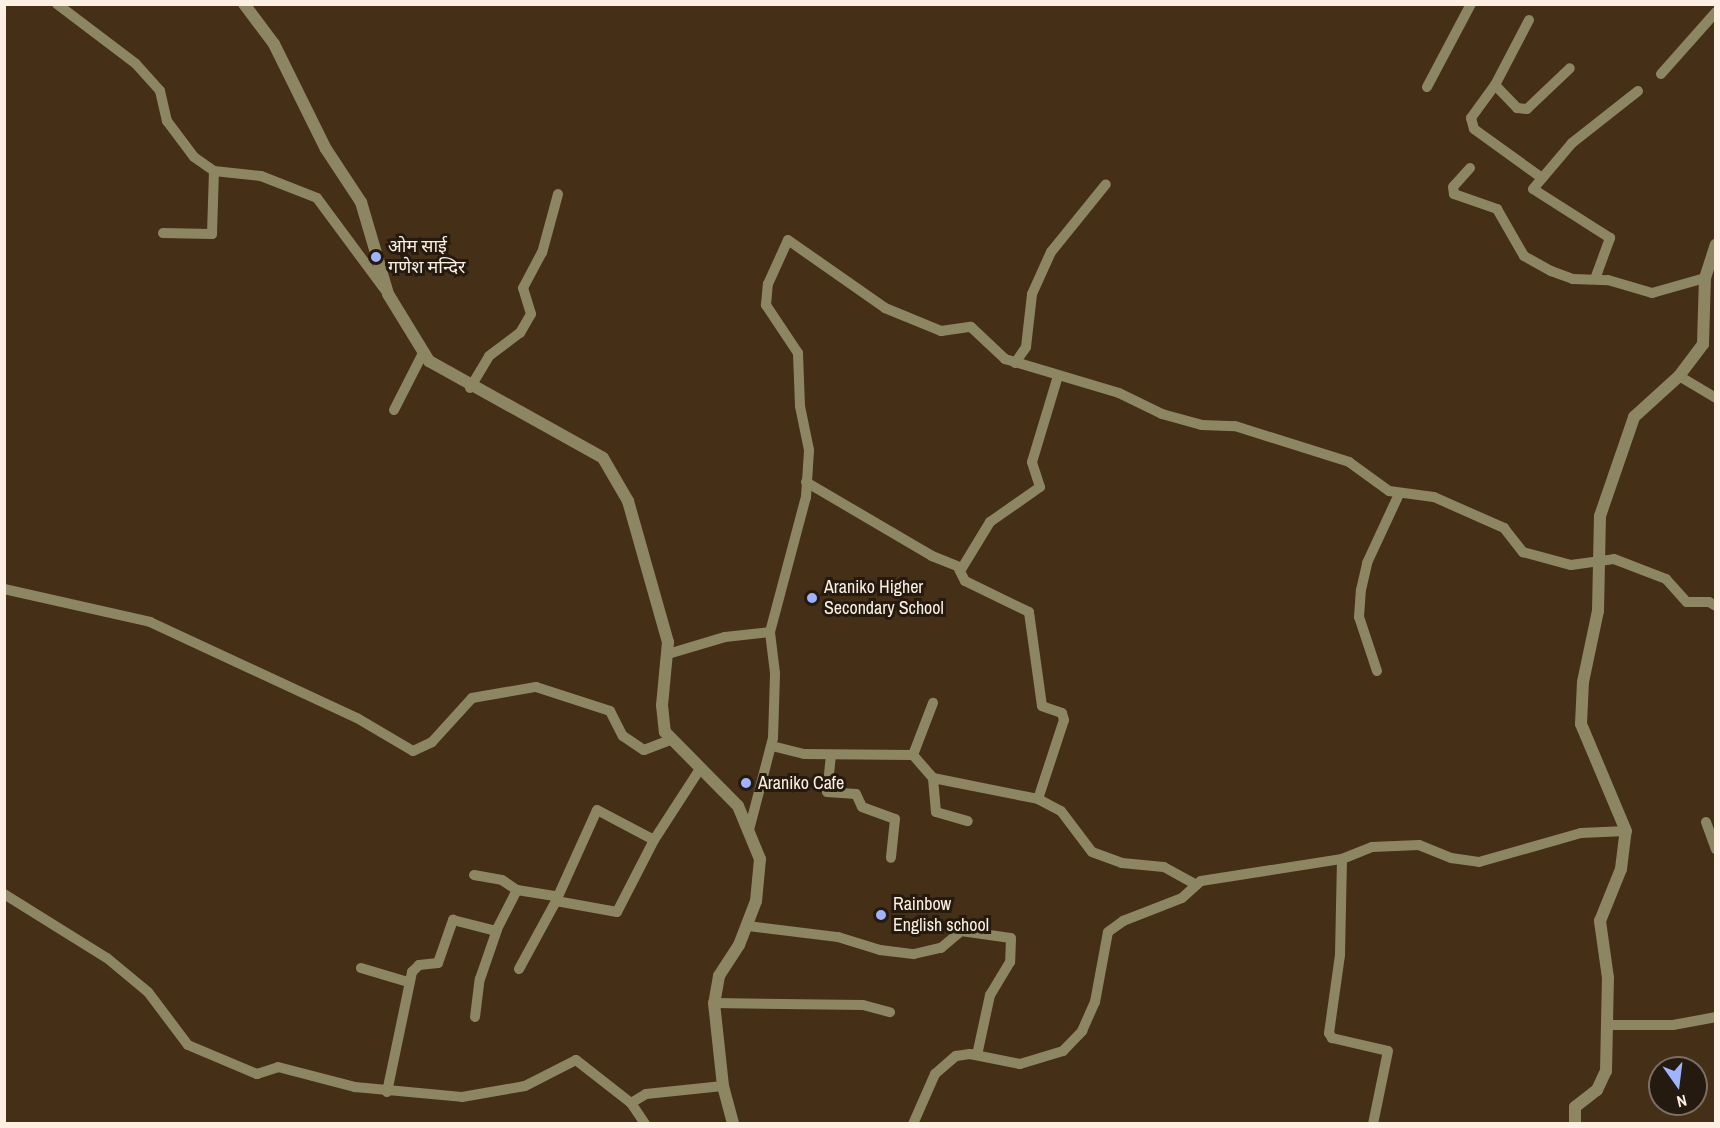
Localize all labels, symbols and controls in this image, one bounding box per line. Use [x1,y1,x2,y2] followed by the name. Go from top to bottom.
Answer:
[388,236,465,278] place label: ओम साई गणेश मन्दिर
[369,250,383,264] marker: ओम साई गणेश मन्दिर
[824,577,944,620] place label: Araniko Higher Secondary School
[805,591,819,605] marker: Araniko Higher Secondary School
[758,772,844,794] place label: Araniko Cafe
[739,776,753,790] marker: Araniko Cafe
[893,894,989,936] place label: Rainbow English school
[874,908,888,922] marker: Rainbow English school
[1648,1056,1708,1116] north arrow
[1675,1090,1689,1113] text: N

